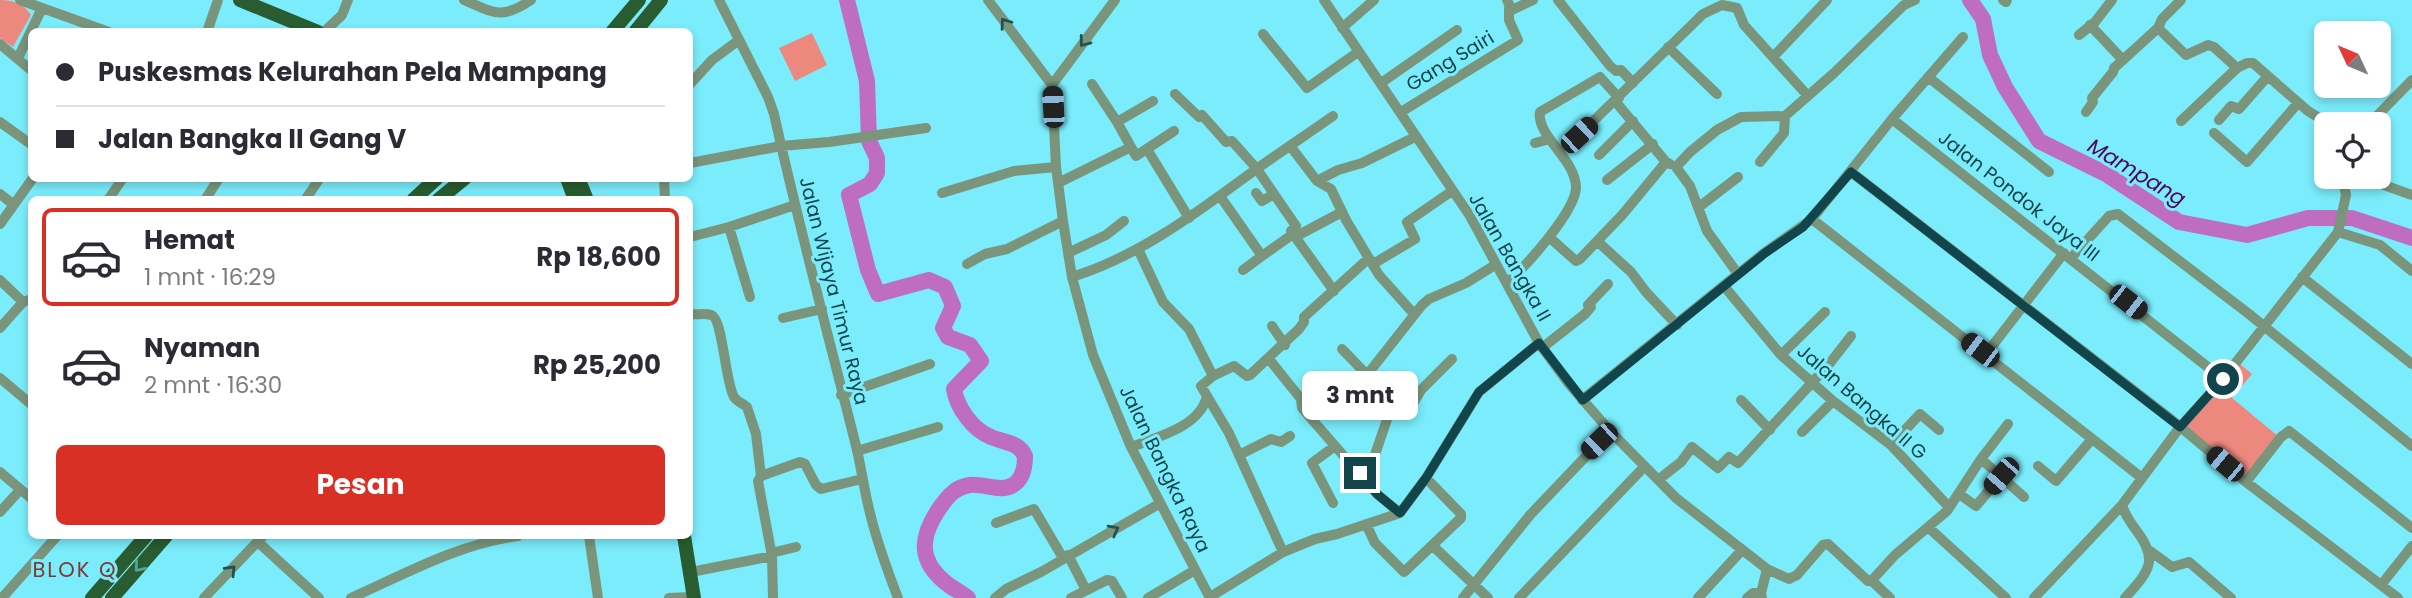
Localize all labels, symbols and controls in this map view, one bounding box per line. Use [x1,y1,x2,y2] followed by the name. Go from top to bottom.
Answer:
[1000,18,1013,31] one-way arrow
[2314,21,2390,98] north arrow
[2314,21,2391,189] map controls
[1401,24,1499,98] street label: Gang Sairi
[1079,35,1092,47] one-way arrow
[98,54,607,90] text: Puskesmas Kelurahan Pela Mampang
[1042,85,1065,129] car
[2314,112,2391,189] button: locate
[1557,113,1602,157] car
[98,121,406,157] text: Jalan Bangka II Gang V
[1933,124,2105,268] street label: Jalan Pondok Jaya III
[2082,131,2192,213] water label: Mampang
[793,174,875,408] street label: Jalan Wijaya Timur Raya
[1462,188,1558,326] street label: Jalan Bangka II
[144,222,235,258] text: Hemat
[60,226,123,289] icon: car
[536,239,661,275] text: Rp 18,600
[144,261,276,293] text: 1 mnt · 16:29
[2105,281,2152,323] car
[1957,329,2004,371] car
[144,330,260,366] text: Nyaman
[60,334,123,397] icon: car
[1791,338,1933,466] street label: Jalan Bangka II G
[533,347,661,383] text: Rp 25,200
[2207,363,2239,395] route start
[144,369,282,401] text: 2 mnt · 16:30
[1302,372,1418,420] callout: 3 mnt
[1326,379,1394,411] text: 3 mnt
[1113,381,1217,557] street label: Jalan Bangka Raya
[1577,419,1622,463] car
[2203,442,2248,486] car
[56,445,665,525] button: Pesan
[1980,453,2023,499] car
[1344,457,1376,489] route end
[1107,525,1120,538] one-way arrow
[32,555,118,584] district label: BLOK Q
[135,558,147,571] one-way arrow
[222,565,235,578] one-way arrow

